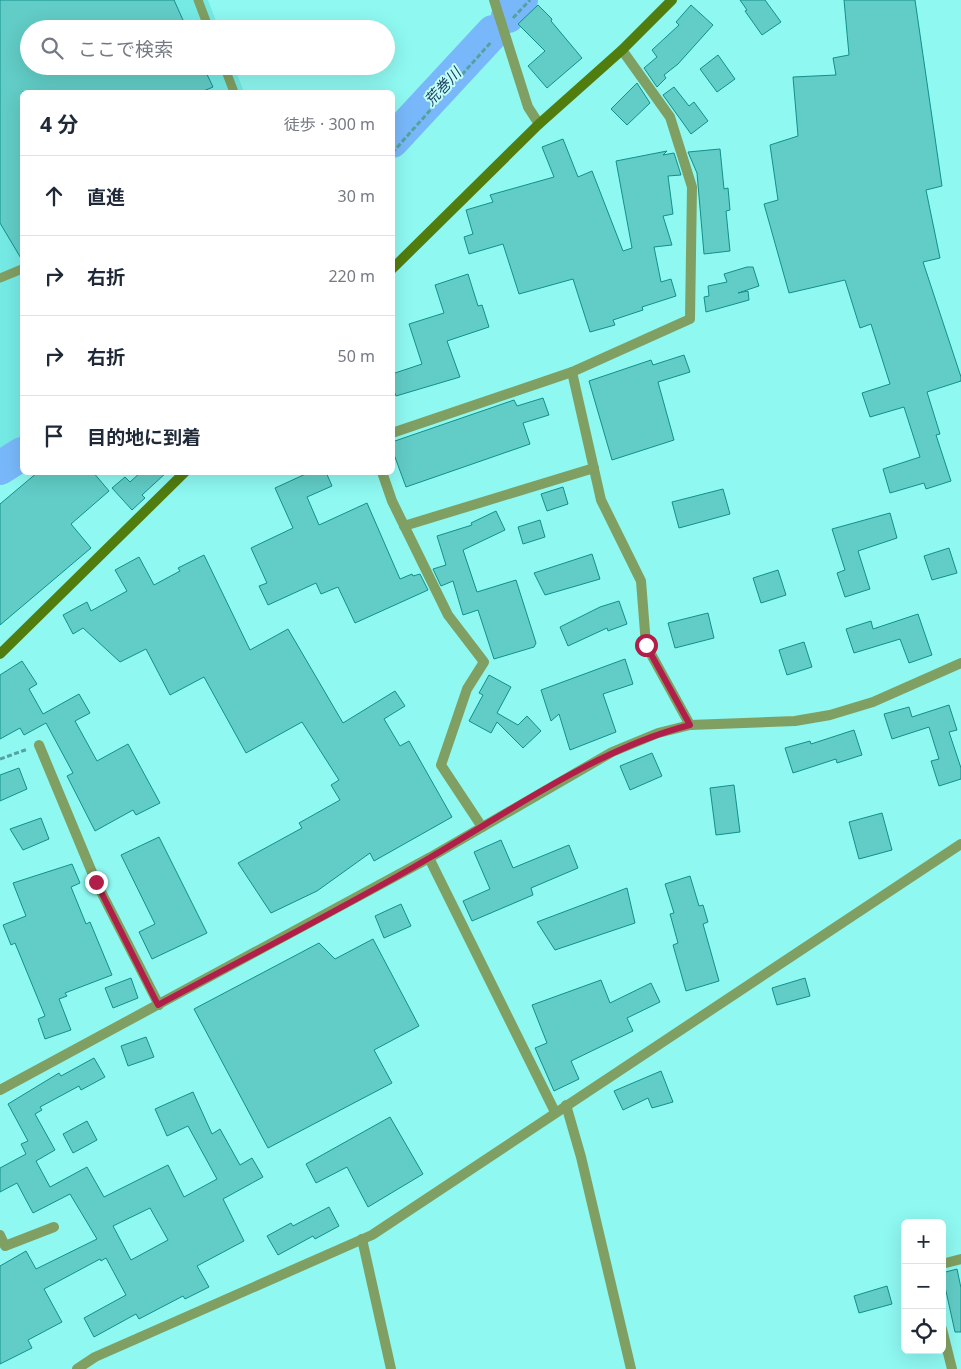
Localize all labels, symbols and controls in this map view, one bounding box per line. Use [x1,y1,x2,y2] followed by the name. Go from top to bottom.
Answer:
[20,20,395,75] search box
[38,34,66,62] icon: search
[78,36,173,62] text: ここで検索
[420,62,466,110] water label: 荒巻川
[40,110,78,138] text: 4 分
[284,113,375,135] text: 徒歩 · 300 m
[40,182,68,210] icon: ahead
[87,184,125,210] text: 直進
[338,185,375,207] text: 30 m
[40,262,68,290] icon: right
[87,264,125,290] text: 右折
[328,265,375,287] text: 220 m
[40,342,68,370] icon: right
[87,344,125,370] text: 右折
[338,345,375,367] text: 50 m
[40,422,68,450] icon: arrive
[87,424,201,450] text: 目的地に到着
[635,634,658,657] route start
[85,871,108,894] route end
[901,1219,946,1354] map controls
[901,1219,946,1264] button: +
[901,1264,946,1309] button: −
[901,1309,946,1354] button: locate

